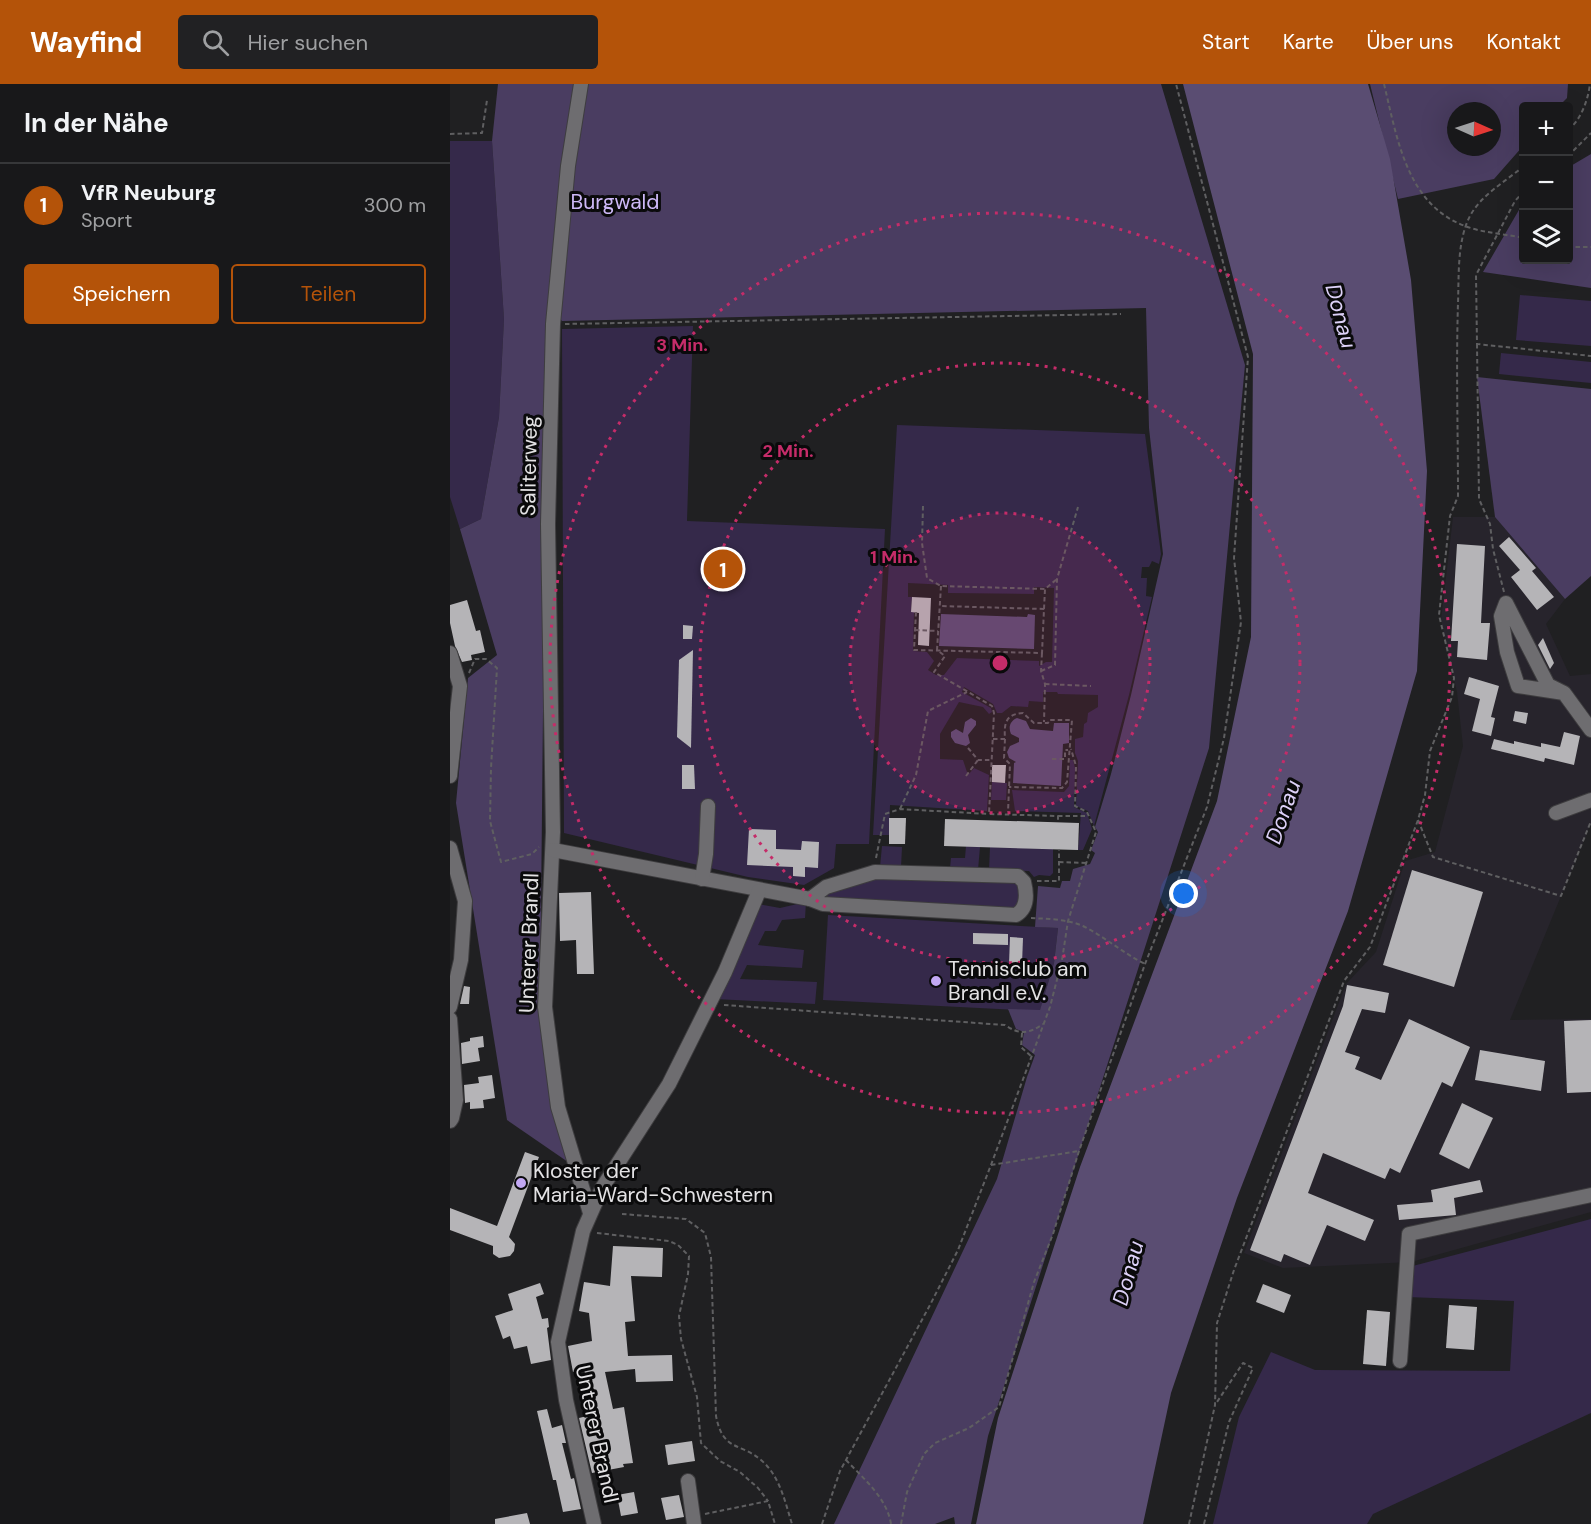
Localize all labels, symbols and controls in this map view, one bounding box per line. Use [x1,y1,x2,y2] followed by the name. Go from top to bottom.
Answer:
[178,15,598,69] search box
[30,24,142,61] text: Wayfind
[199,26,232,59] icon: search
[247,28,368,57] text: Hier suchen
[1202,28,1250,56] text: Start
[1283,28,1334,56] text: Karte
[1367,28,1453,56] text: Über uns
[1486,28,1561,56] text: Kontakt
[1447,102,1501,156] north arrow
[1519,102,1573,264] map controls
[1519,102,1573,156] button: +
[24,106,169,140] text: In der Nähe
[1519,156,1573,210] button: −
[81,178,216,207] text: VfR Neuburg
[571,188,659,216] park label: Burgwald
[40,192,47,218] text: 1
[364,192,426,218] text: 300 m
[81,207,132,233] text: Sport
[1519,210,1573,264] button: layers
[24,264,219,324] button: Speichern
[231,264,426,324] button: Teilen
[1318,280,1364,352] water label: Donau
[656,333,708,357] text: 3 Min.
[514,415,544,516] street label: Saliterweg
[762,439,814,463] text: 2 Min.
[870,545,918,569] text: 1 Min.
[704,546,742,592] pin: 1
[990,653,1010,673] centre of rings
[1259,776,1308,848] water label: Donau
[513,873,545,1013] street label: Unterer Brandl
[1169,879,1198,908] your location
[948,955,1087,1007] place label: Tennisclub am Brandl e.V.
[929,974,943,988] marker: Tennisclub am Brandl e.V.
[533,1157,773,1209] place label: Kloster der Maria-Ward-Schwestern
[514,1176,528,1190] marker: Kloster der Maria-Ward-Schwestern
[1105,1237,1151,1309] water label: Donau
[569,1363,625,1505] street label: Unterer Brandl

